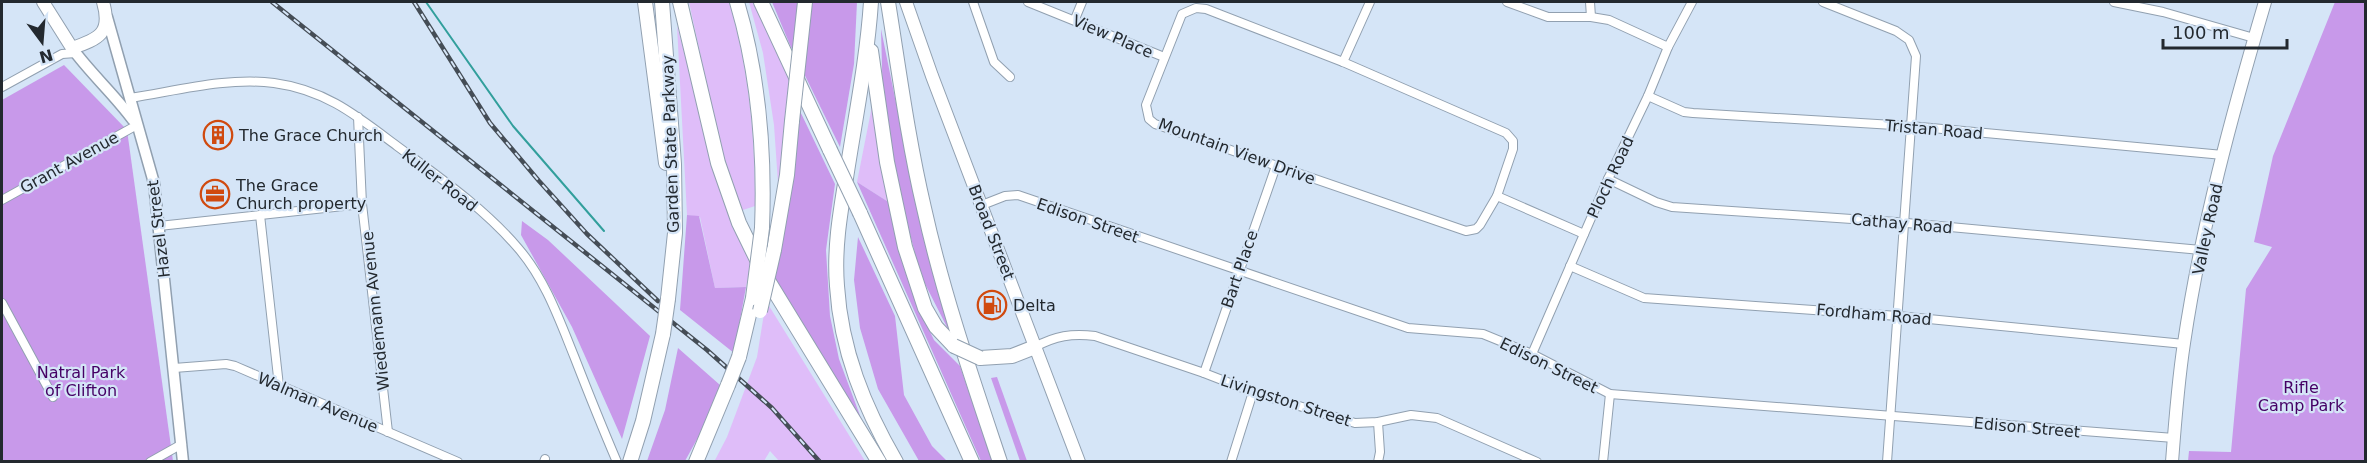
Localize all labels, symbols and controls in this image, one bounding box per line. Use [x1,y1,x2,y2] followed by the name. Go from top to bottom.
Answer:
[1070,11,1156,62] street label: View Place
[12,12,72,72] north arrow
[2163,12,2288,50] scale bar
[2172,22,2230,43] text: 100 m
[37,45,55,67] text: N
[658,55,683,233] street label: Garden State Parkway
[1156,114,1318,189] street label: Mountain View Drive
[1883,116,1984,143] street label: Tristan Road
[202,119,234,151] building icon: The Grace Church
[238,126,383,145] place label: The Grace Church
[17,128,122,197] street label: Grant Avenue
[1583,133,1638,221] street label: Ploch Road
[398,145,481,216] street label: Kuller Road
[235,176,366,213] place label: The Grace Church property
[199,178,231,210] office icon: The Grace Church property
[143,179,174,279] street label: Hazel Street
[965,182,1018,283] street label: Broad Street
[2189,182,2226,277] street label: Valley Road
[1034,194,1141,247] street label: Edison Street
[1850,210,1954,237] street label: Cathay Road
[1217,228,1262,311] street label: Bart Place
[358,230,393,391] street label: Wiedemann Avenue
[976,289,1008,321] fuel station icon: Delta
[1013,296,1056,315] place label: Delta
[1816,300,1932,329] street label: Fordham Road
[1497,334,1601,397] street label: Edison Street
[37,363,126,400] park label: Natral Park of Clifton
[255,368,381,436] street label: Walman Avenue
[1218,370,1353,430] street label: Livingston Street
[2258,378,2345,415] park label: Rifle Camp Park
[1973,413,2081,442] street label: Edison Street

